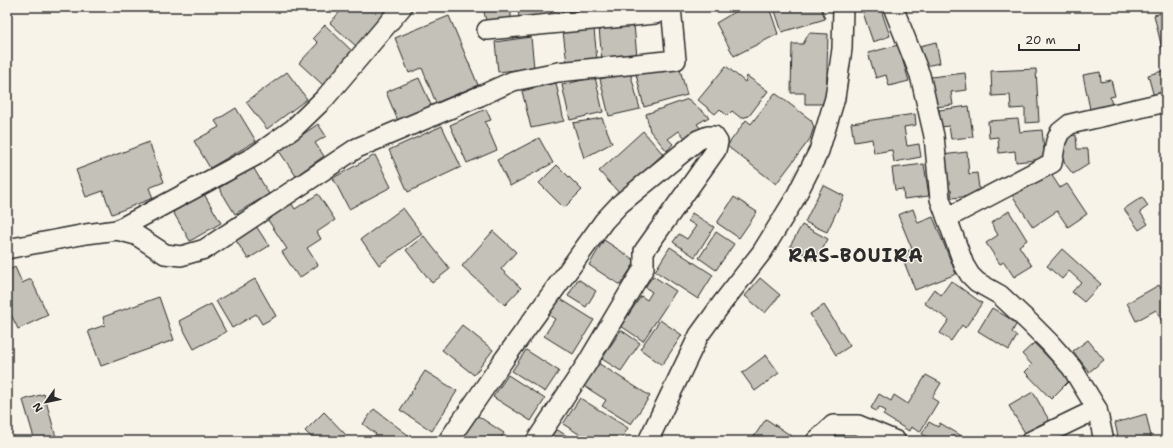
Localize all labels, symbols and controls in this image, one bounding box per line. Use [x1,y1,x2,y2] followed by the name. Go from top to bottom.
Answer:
[1019,26,1079,52] scale bar
[1025,32,1056,48] text: 20 m
[788,243,924,268] district label: RAS-BOUIRA
[26,382,66,422] north arrow
[29,399,47,415] text: N

